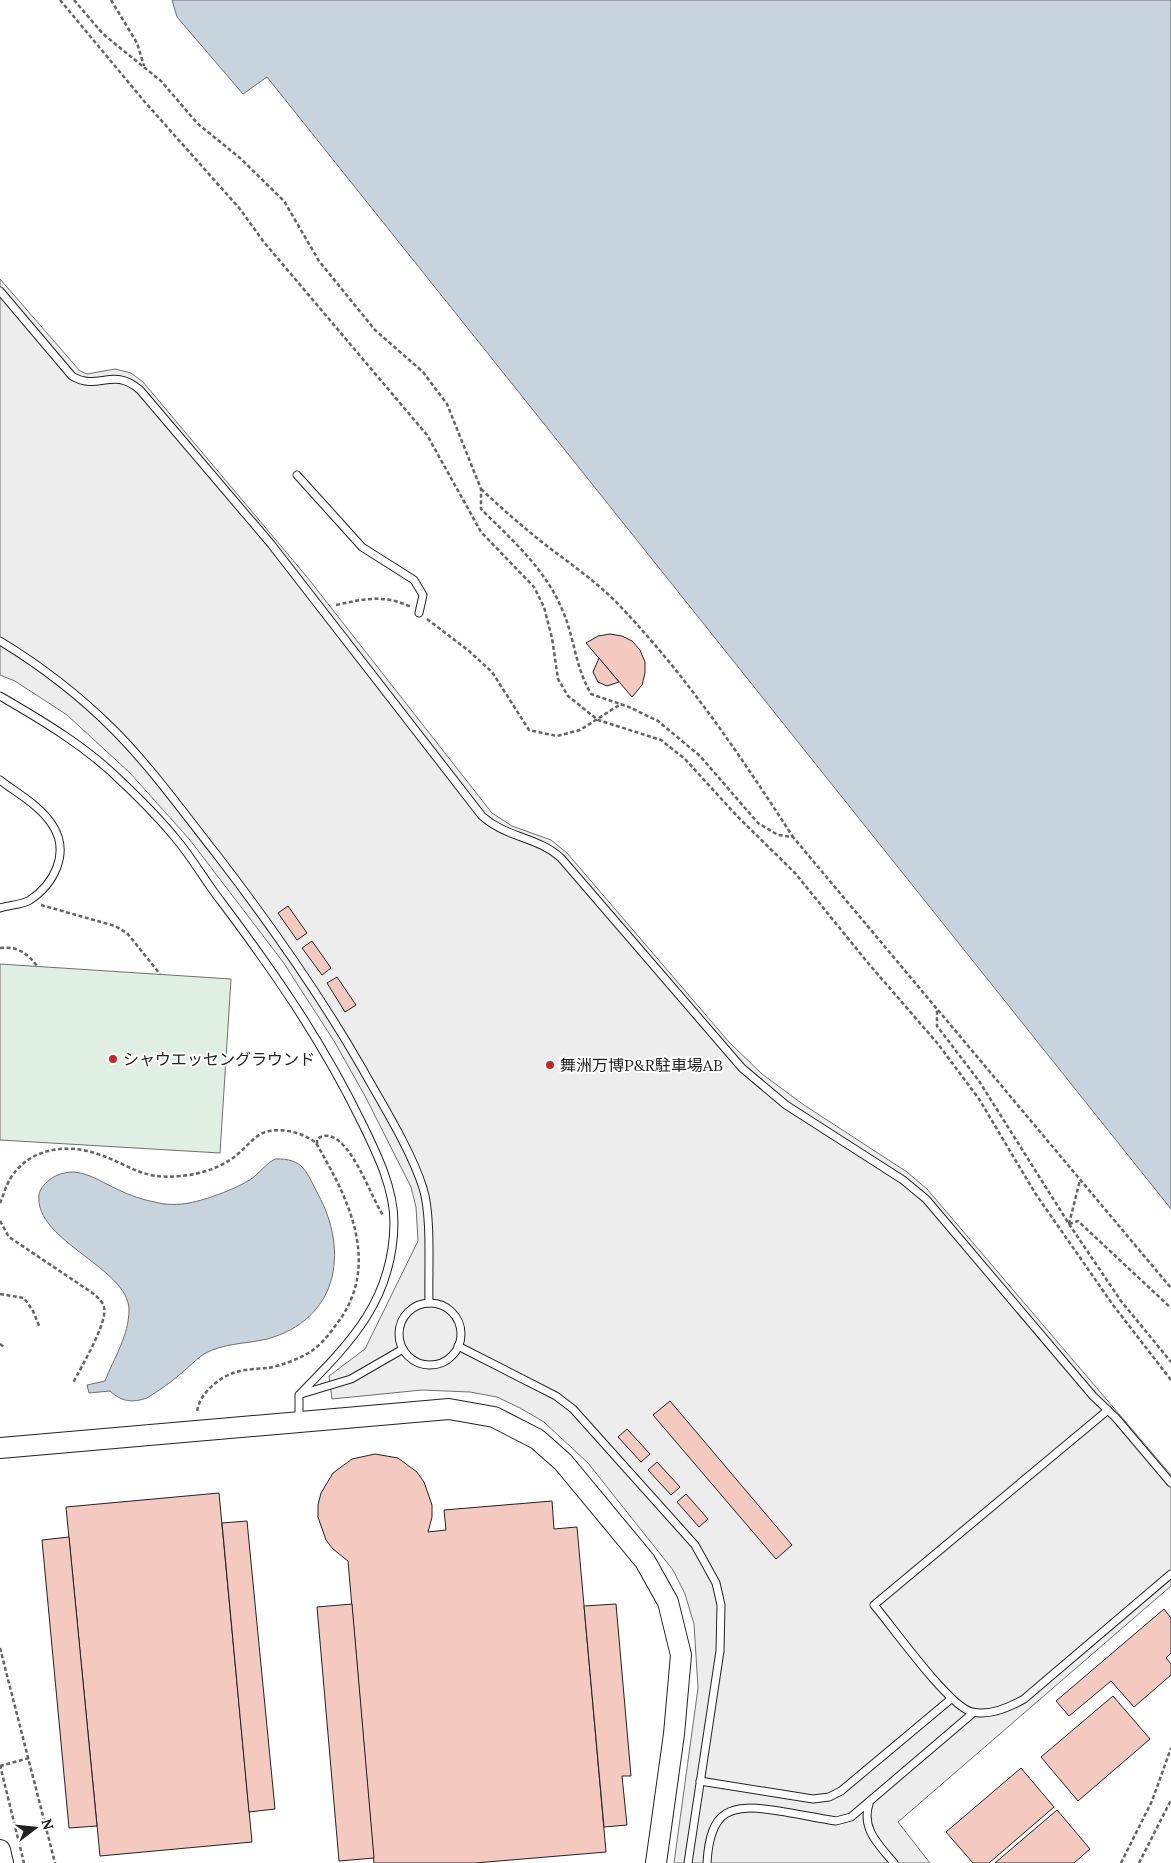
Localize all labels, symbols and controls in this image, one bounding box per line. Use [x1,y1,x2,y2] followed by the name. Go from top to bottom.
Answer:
[123,1049,315,1069] place label: シャウエッセングラウンド
[107,1053,119,1065] marker: シャウエッセングラウンド
[560,1055,723,1075] place label: 舞洲万博P&R駐車場AB
[544,1059,556,1071] marker: 舞洲万博P&R駐車場AB
[10,1803,60,1853] north arrow
[37,1817,58,1832] text: N

